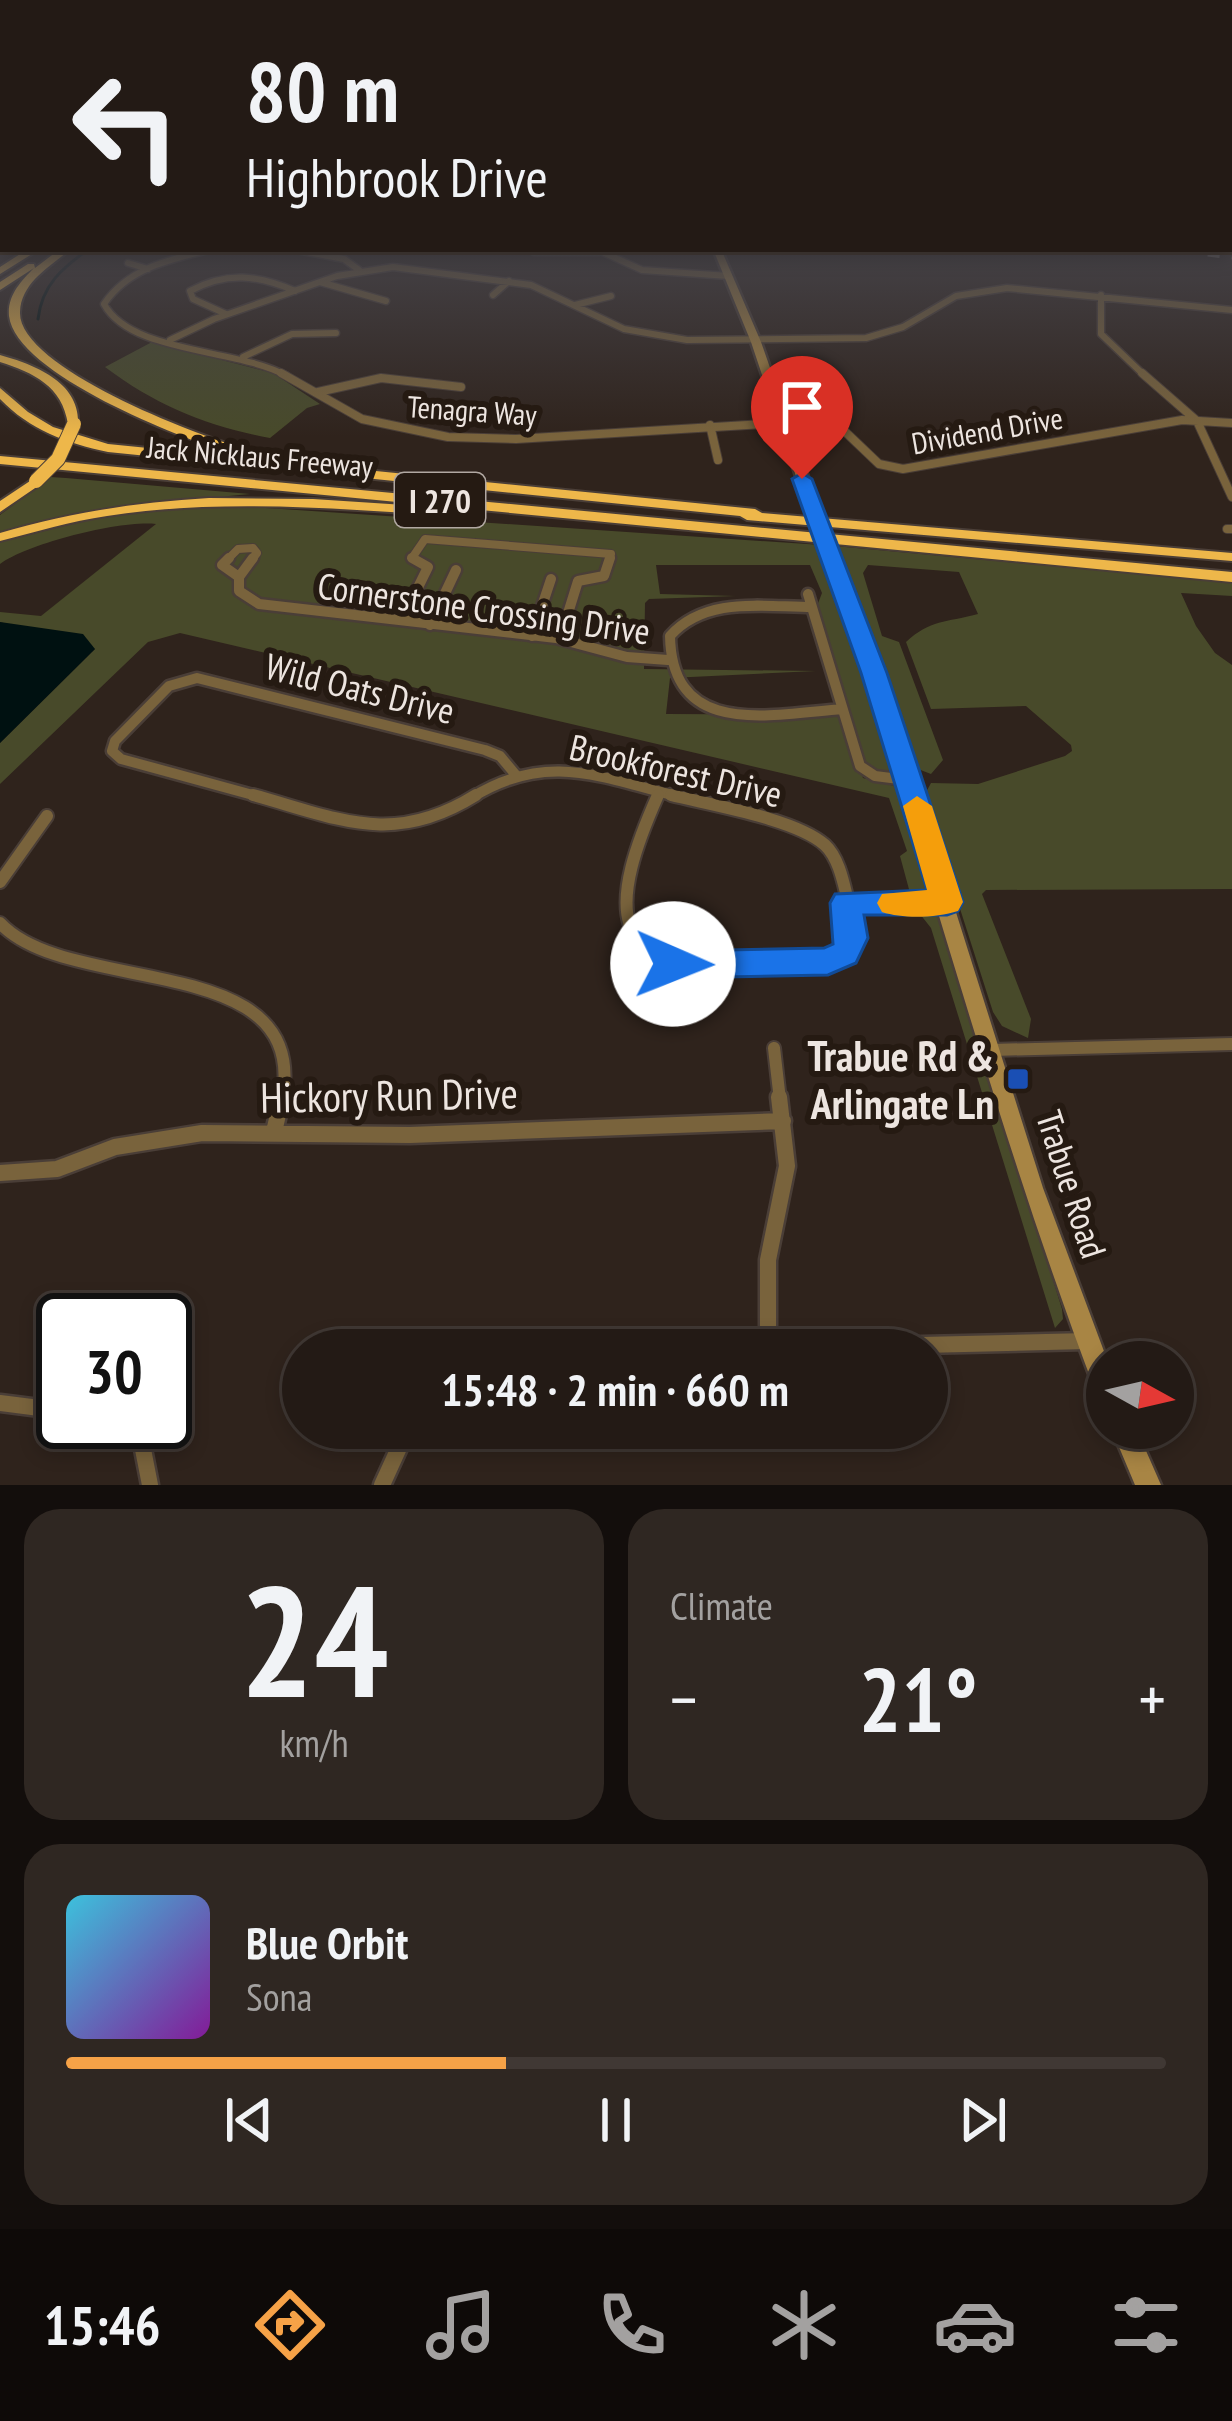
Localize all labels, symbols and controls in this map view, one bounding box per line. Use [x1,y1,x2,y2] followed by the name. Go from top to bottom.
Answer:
[246,36,399,145] text: 80 m
[48,48,204,204] icon: left
[246,142,548,212] text: Highbrook Drive
[751,356,853,479] pin
[769,374,835,440] icon: arrive
[406,386,539,434] street label: Tenagra Way
[908,398,1066,462] street label: Dividend Drive
[144,427,375,485] street label: Jack Nicklaus Freeway
[395,473,485,527] road number: I 270
[315,561,653,655] street label: Cornerstone Crossing Drive
[261,642,459,734] street label: Wild Oats Drive
[565,723,787,817] street label: Brookforest Drive
[610,901,736,1027] position arrow
[808,1028,994,1131] place label: Trabue Rd & Arlingate Ln
[260,1065,518,1125] street label: Hickory Run Drive
[1005,1066,1031,1092] marker: Trabue Rd & Arlingate Ln
[1026,1104,1118,1264] street label: Trabue Road
[36,1293,192,1449] speed limit sign: 30
[1086,1341,1194,1449] north arrow
[1086,1341,1194,1449] map controls
[441,1360,789,1418] text: 15:48 · 2 min · 660 m
[239,1538,389,1740] text: 24
[670,1580,773,1631] text: Climate
[859,1640,977,1757] text: 21°
[670,1656,697,1741] text: −
[1139,1656,1166,1741] text: +
[279,1717,349,1768] text: km/h
[246,1913,408,1971] text: Blue Orbit
[246,1971,312,2022] text: Sona
[216,2087,282,2153] icon: previous
[583,2087,649,2153] icon: pause
[950,2087,1016,2153] icon: next
[248,2283,332,2367] icon: directions
[419,2283,503,2367] icon: music
[590,2283,674,2367] icon: phone
[762,2283,846,2367] icon: climate
[933,2283,1017,2367] icon: car
[1104,2283,1188,2367] icon: filters
[44,2290,160,2360] text: 15:46

